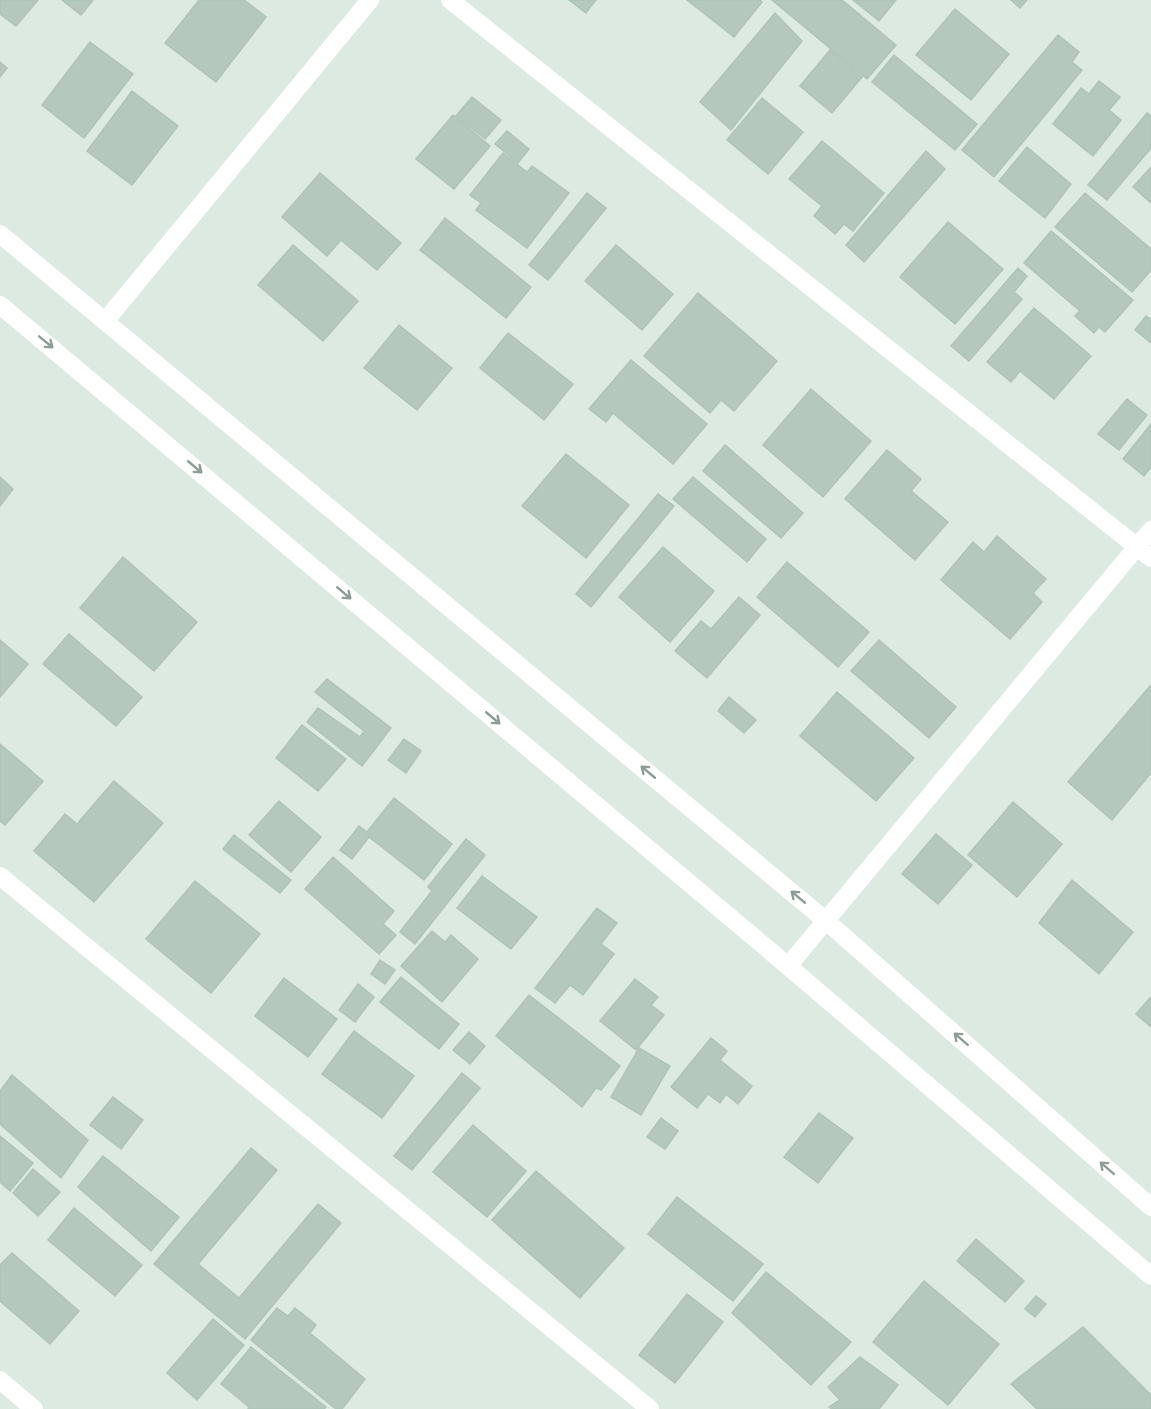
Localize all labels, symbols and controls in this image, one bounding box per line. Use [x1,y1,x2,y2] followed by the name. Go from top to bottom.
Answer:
[37,335,53,348] one-way arrow
[187,460,202,474] one-way arrow
[336,586,352,599] one-way arrow
[485,711,500,725] one-way arrow
[640,766,656,779] one-way arrow
[790,891,806,904] one-way arrow
[953,1032,968,1046] one-way arrow
[1100,1161,1115,1175] one-way arrow

